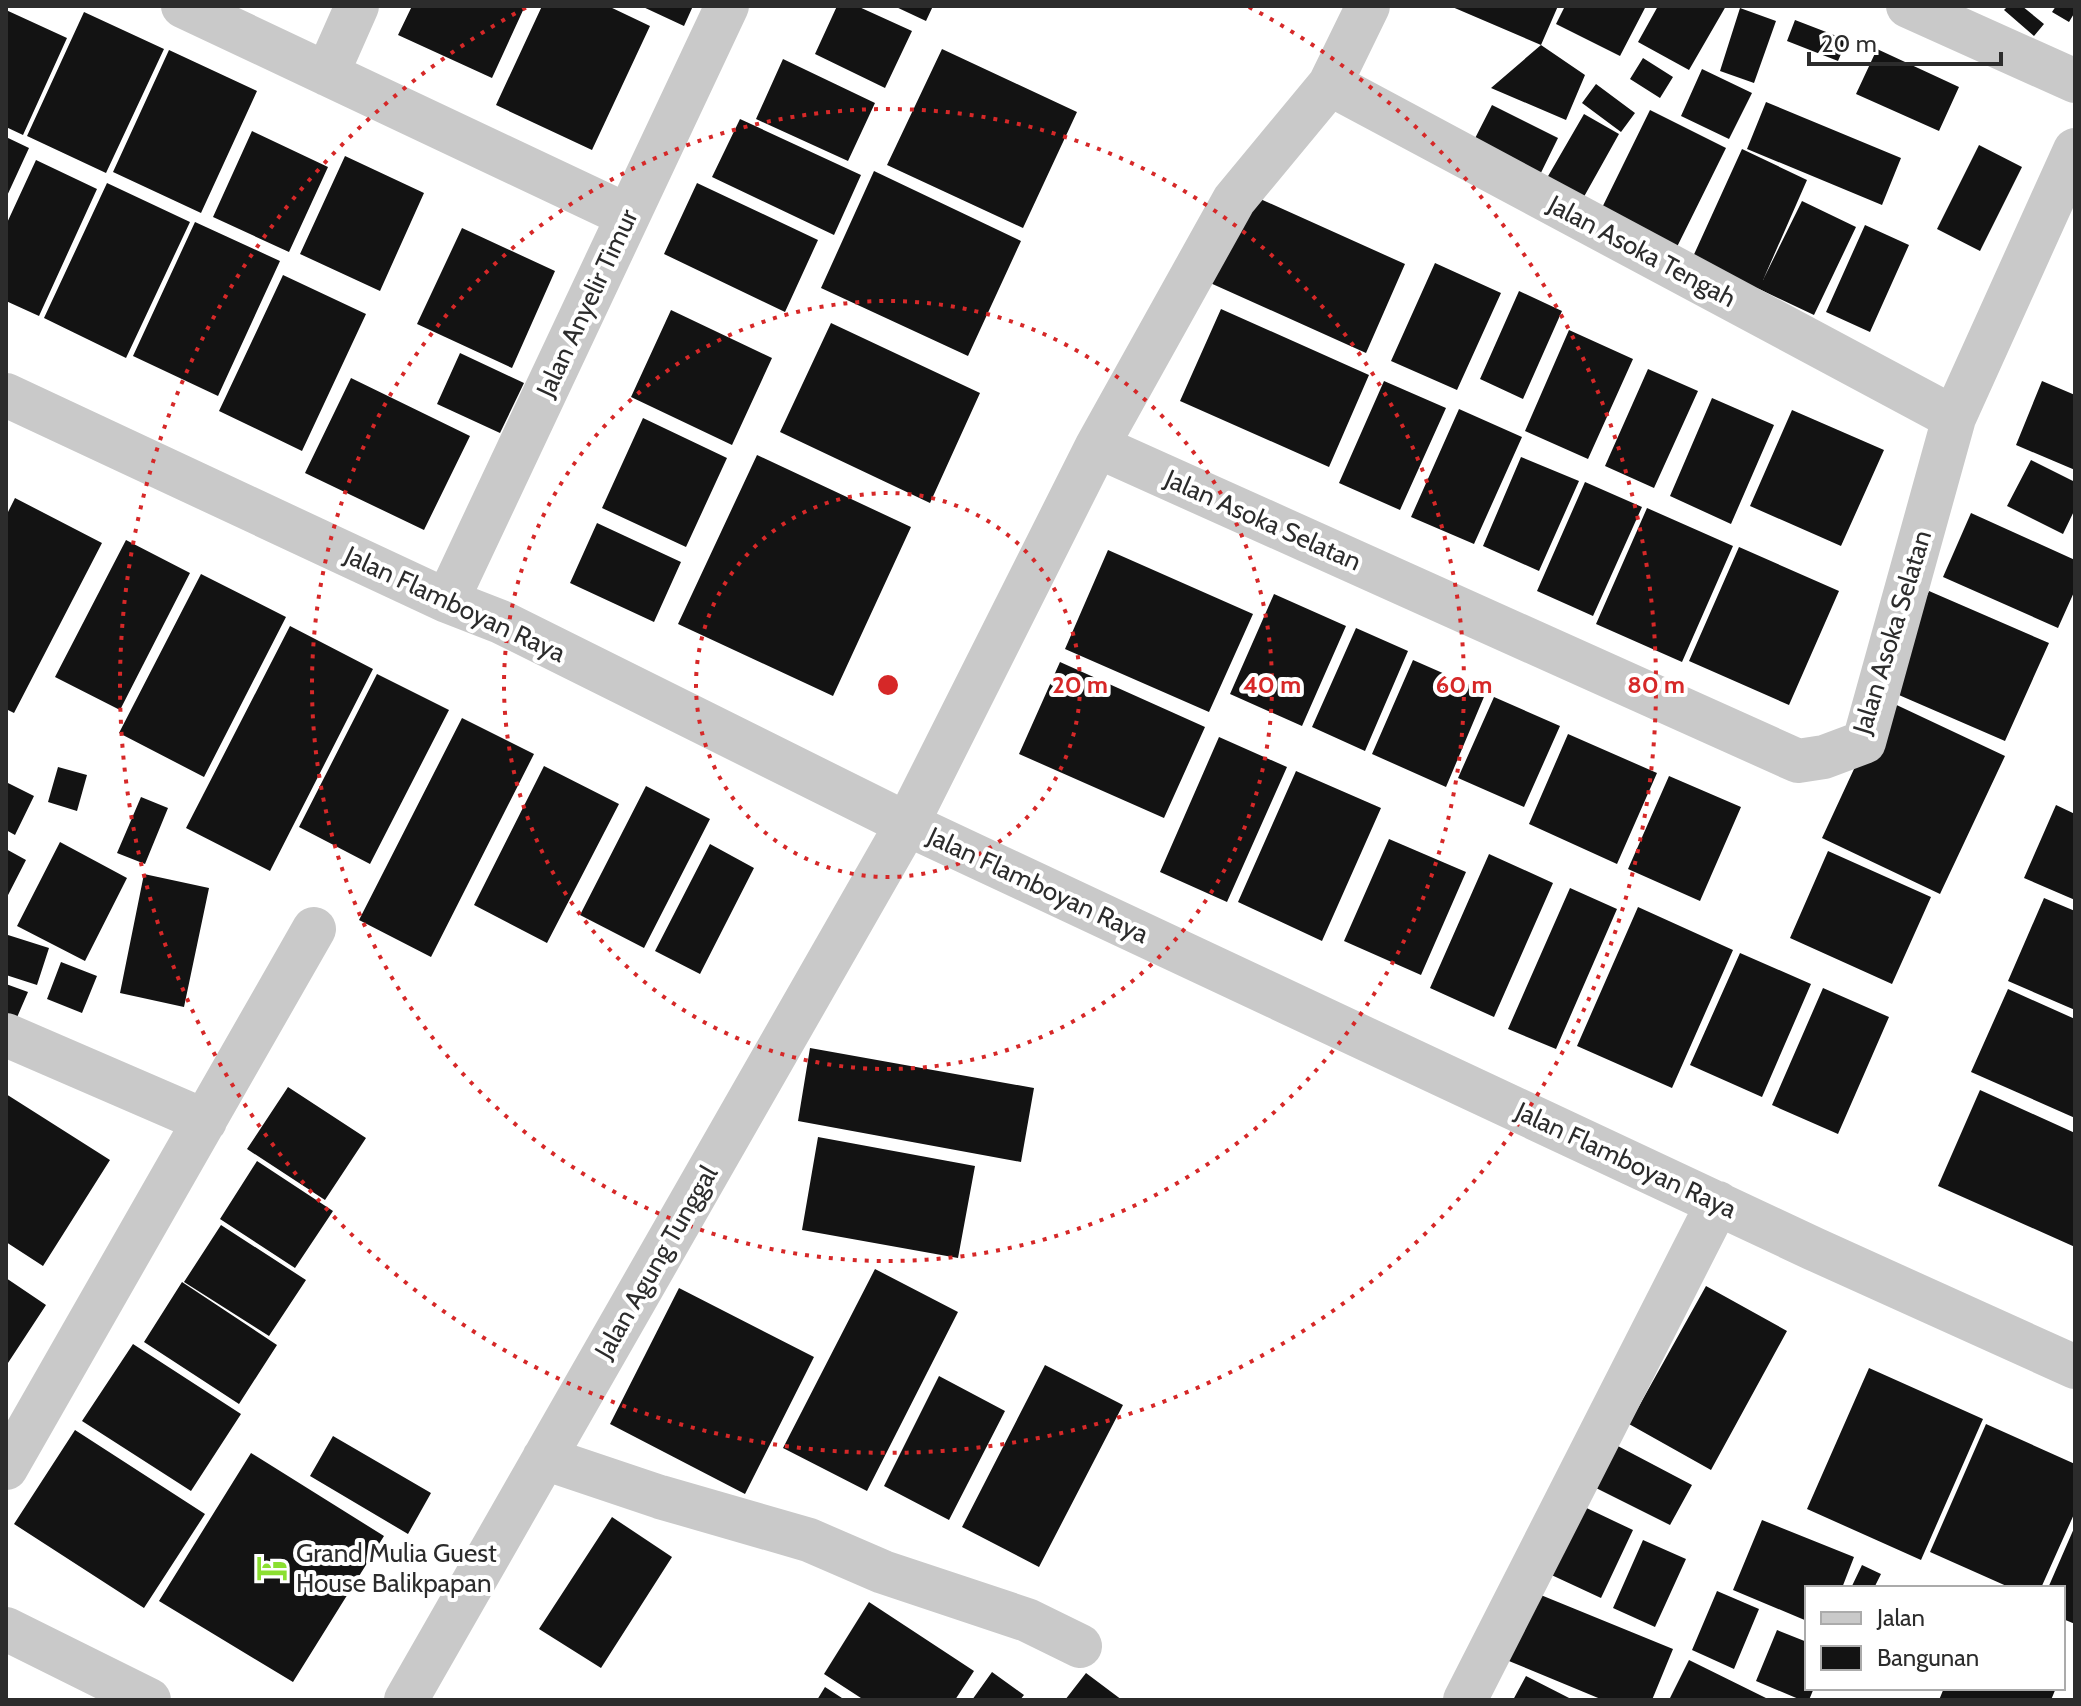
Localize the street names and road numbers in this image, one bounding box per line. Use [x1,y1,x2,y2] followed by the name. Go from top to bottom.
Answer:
[1542,188,1741,314] street label: Jalan Asoka Tengah
[529,203,645,403] street label: Jalan Anyelir Timur
[1159,462,1366,578] street label: Jalan Asoka Selatan
[1846,526,1938,739] street label: Jalan Asoka Selatan
[339,538,571,669] street label: Jalan Flamboyan Raya
[922,819,1154,950] street label: Jalan Flamboyan Raya
[1510,1094,1742,1225] street label: Jalan Flamboyan Raya
[587,1160,724,1365] street label: Jalan Agung Tunggal

